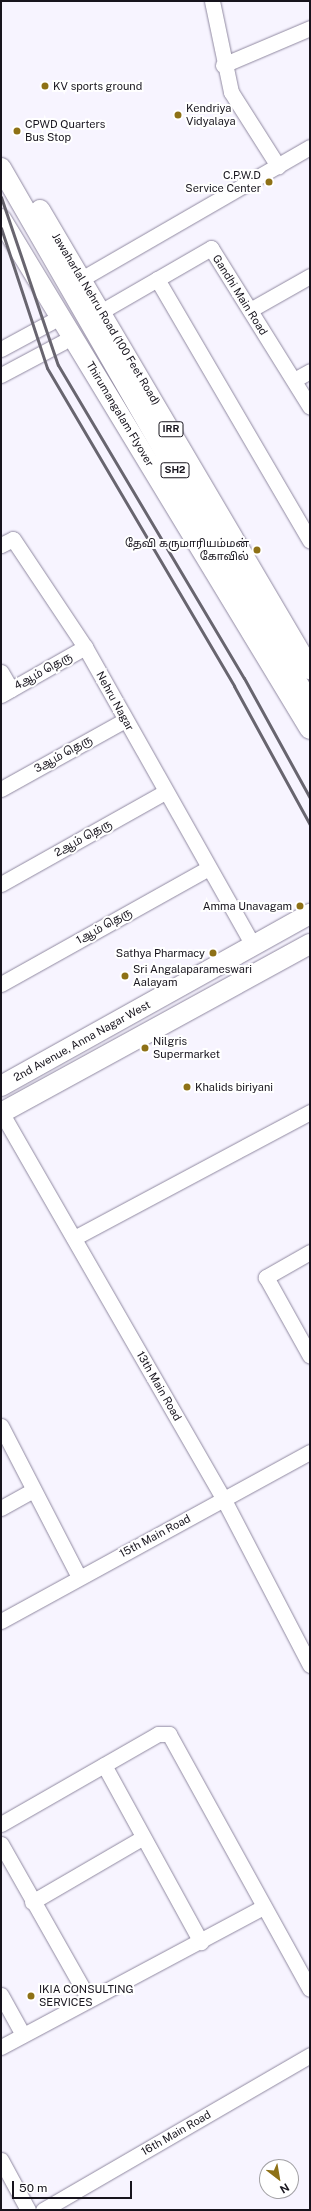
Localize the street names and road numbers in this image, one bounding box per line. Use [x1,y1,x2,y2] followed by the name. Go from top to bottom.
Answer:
[49,231,163,407] street label: Jawaharlal Nehru Road (100 Feet Road)
[210,252,270,338] street label: Gandhi Main Road
[83,359,157,469] street label: Thirumangalam Flyover
[158,421,184,437] road number: IRR
[160,462,190,478] road number: SH2
[12,650,74,692] street label: 4ஆம் தெரு
[93,669,137,733] street label: Nehru Nagar
[32,733,94,775] street label: 3ஆம் தெரு
[52,817,114,859] street label: 2ஆம் தெரு
[74,905,134,947] street label: 1ஆம் தெரு
[11,998,153,1084] street label: 2nd Avenue, Anna Nagar West
[134,1349,184,1423] street label: 13th Main Road
[117,1512,193,1560] street label: 15th Main Road
[139,2108,213,2158] street label: 16th Main Road

